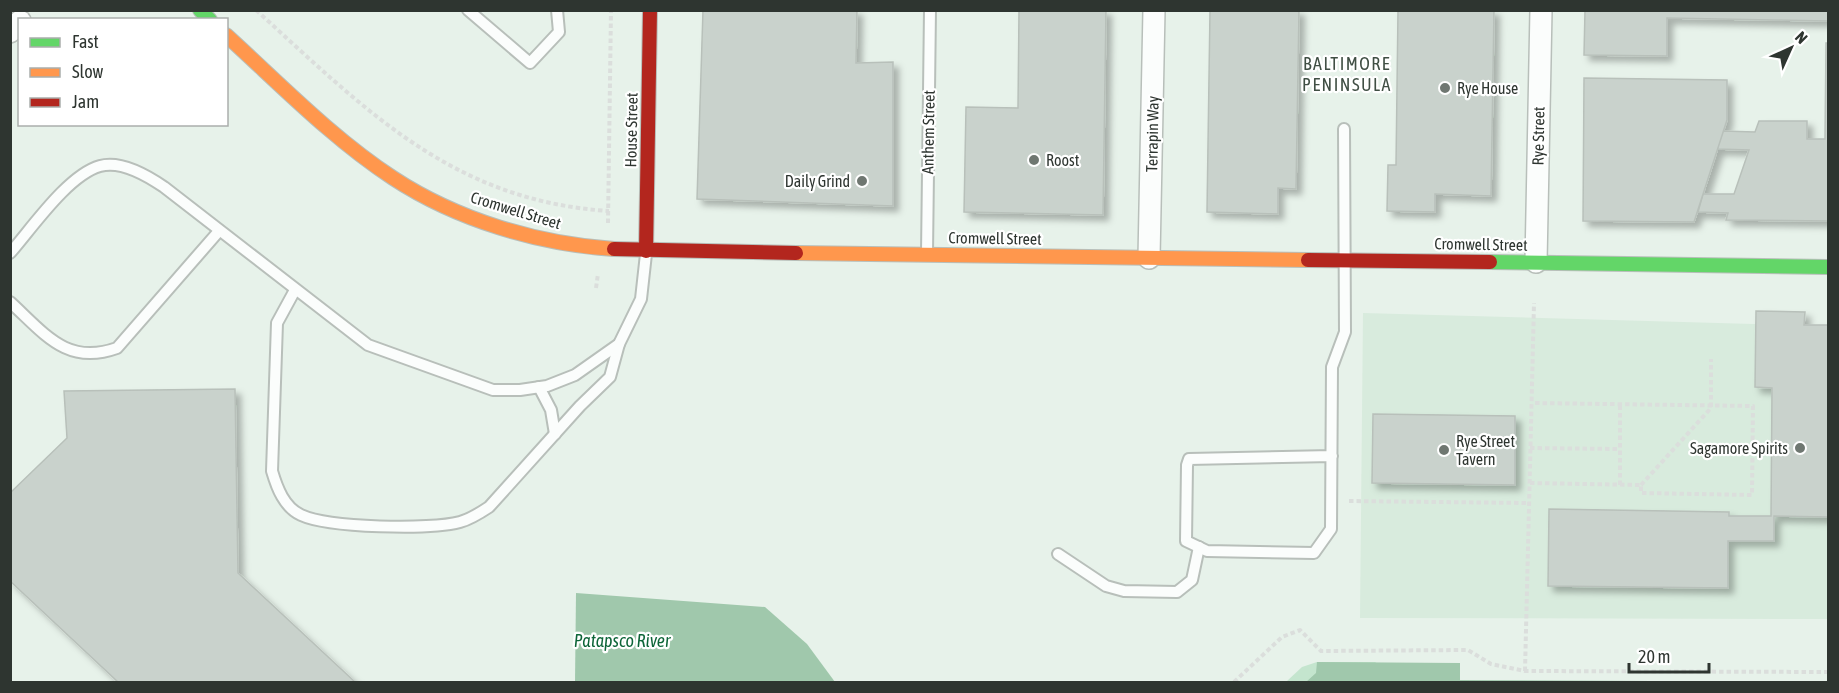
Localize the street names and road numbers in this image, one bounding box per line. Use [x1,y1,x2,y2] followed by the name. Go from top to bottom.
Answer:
[918,89,938,174] street label: Anthem Street
[621,92,641,168] street label: House Street
[1142,95,1163,172] street label: Terrapin Way
[1528,106,1549,166] street label: Rye Street
[469,188,564,232] street label: Cromwell Street
[948,228,1042,248] street label: Cromwell Street
[1434,234,1528,254] street label: Cromwell Street

